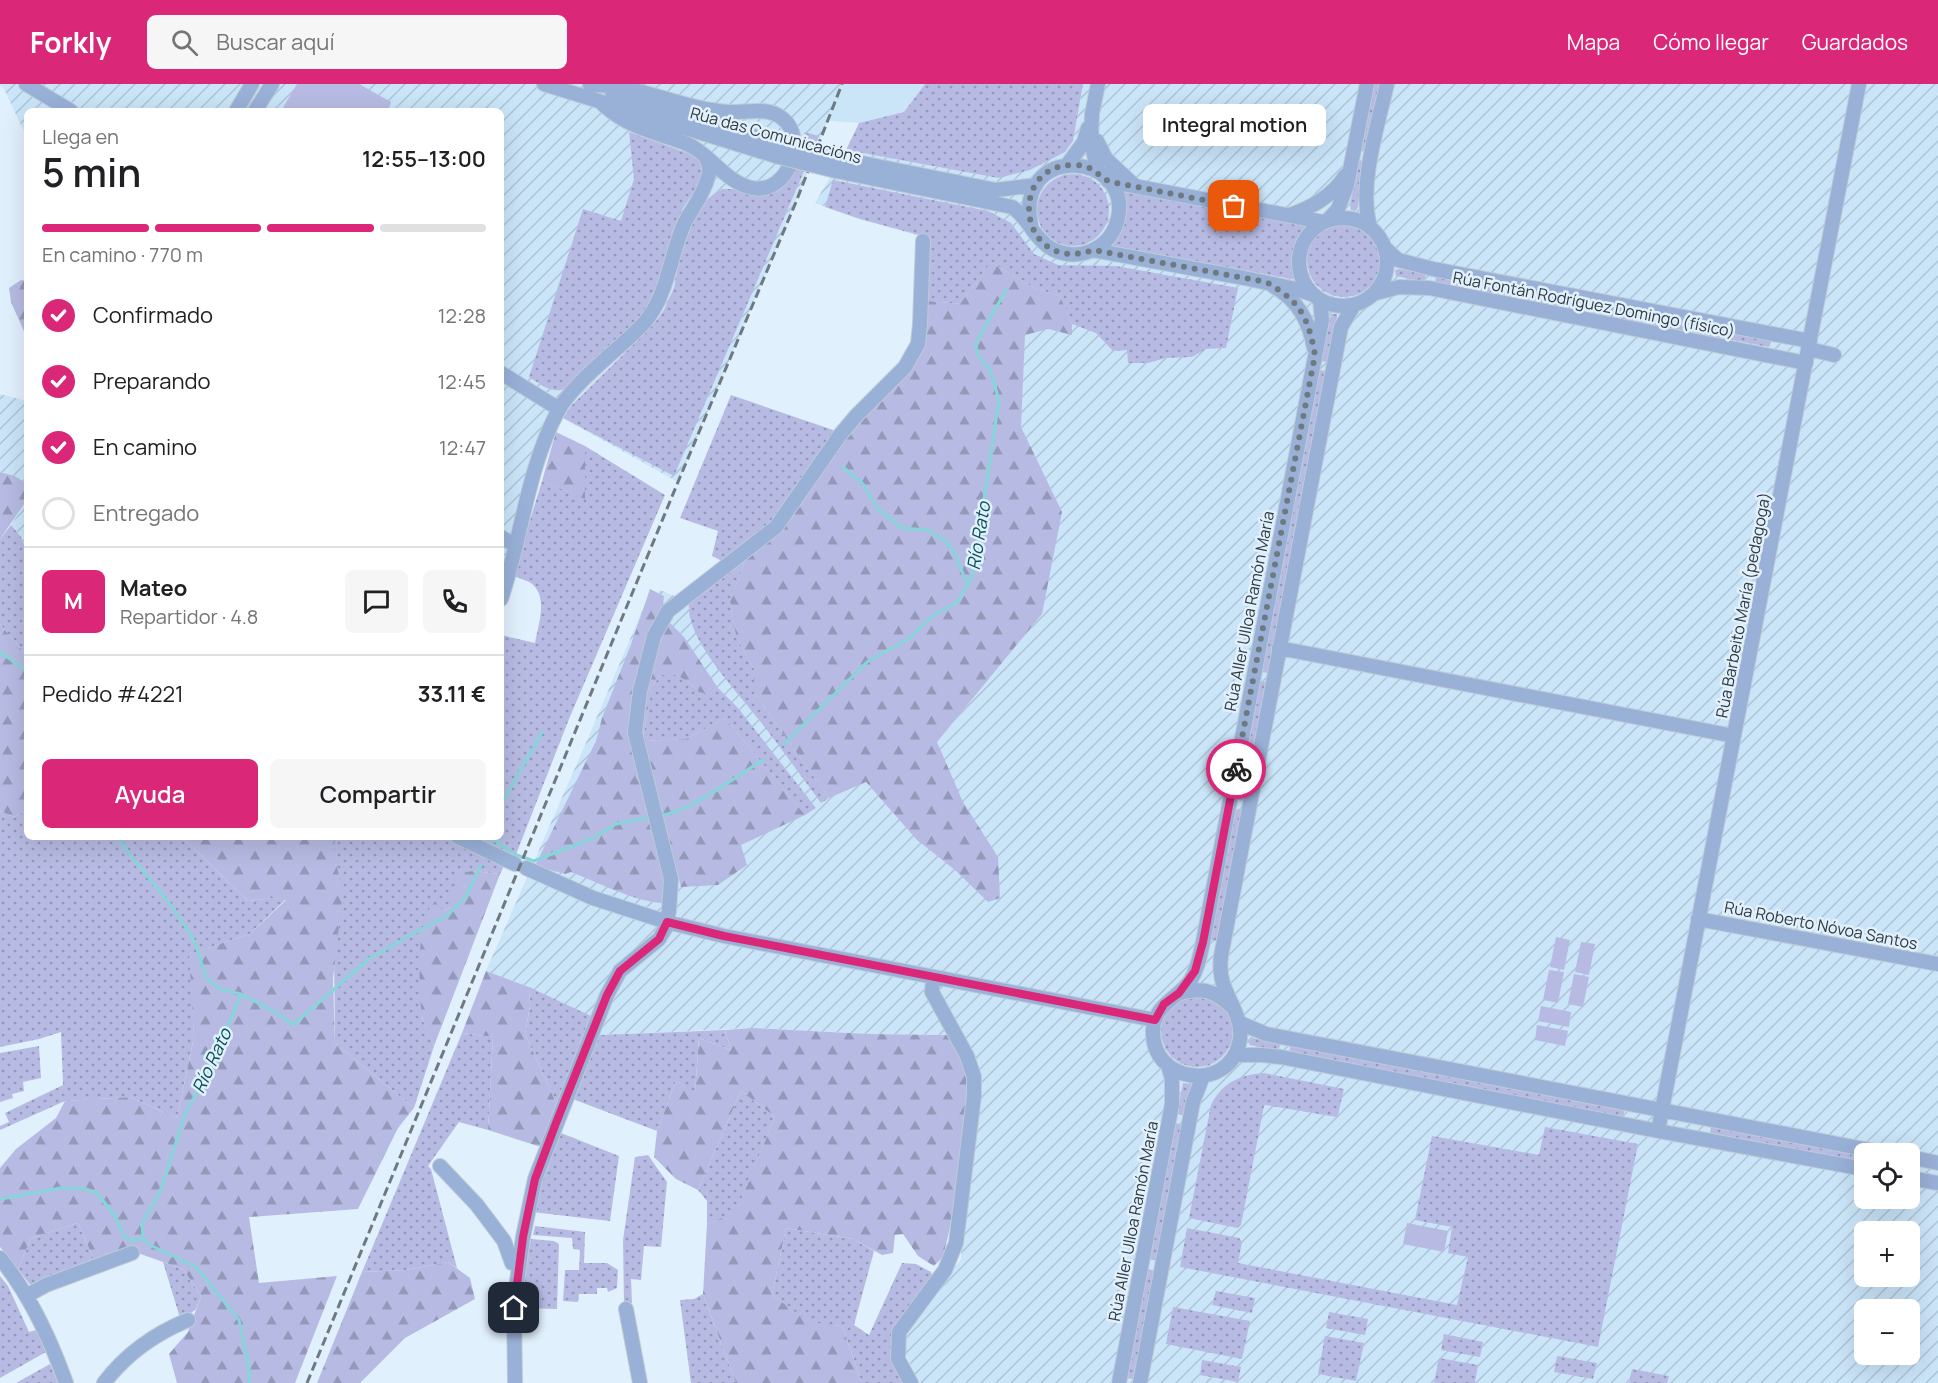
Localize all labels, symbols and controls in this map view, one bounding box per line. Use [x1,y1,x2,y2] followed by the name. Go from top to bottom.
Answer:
[147,15,567,69] search box
[30,23,111,61] text: Forkly
[168,26,201,59] icon: search
[216,27,335,57] text: Buscar aquí
[1567,28,1620,56] text: Mapa
[1653,28,1769,56] text: Cómo llegar
[1802,28,1908,56] text: Guardados
[688,102,864,168] street label: Rúa das Comunicacións
[1142,104,1326,146] callout: Integral motion
[1162,111,1307,138] text: Integral motion
[42,123,119,150] text: Llega en
[362,144,486,174] text: 12:55–13:00
[42,145,141,199] text: 5 min
[1208,180,1259,231] pin
[1217,189,1250,222] icon: bag
[42,241,203,268] text: En camino · 770 m
[1451,266,1737,342] street label: Rúa Fontán Rodríguez Domingo (físico)
[42,299,75,332] icon: check
[93,300,213,330] text: Confirmado
[438,302,486,329] text: 12:28
[42,365,75,398] icon: check
[93,366,211,396] text: Preparando
[437,368,486,395] text: 12:45
[42,431,75,464] icon: check
[93,432,197,462] text: En camino
[439,434,486,461] text: 12:47
[1710,490,1776,720] street label: Rúa Barbeito María (pedagoga)
[93,498,199,528] text: Entregado
[961,499,995,572] water label: Río Rato
[1219,509,1279,713] street label: Rúa Aller Ulloa Ramón María
[345,570,408,633] button: chat
[423,570,486,633] button: phone
[120,573,187,603] text: Mateo
[64,586,83,616] text: M
[120,603,258,630] text: Repartidor · 4.8
[42,679,184,709] text: Pedido #4221
[418,679,486,709] text: 33.11 €
[1206,739,1266,799] courier
[1220,753,1253,786] icon: bike
[42,759,258,828] button: Ayuda
[270,759,486,828] button: Compartir
[1723,895,1919,955] street label: Rúa Roberto Nóvoa Santos
[186,1023,237,1097] water label: Río Rato
[1103,1119,1163,1323] street label: Rúa Aller Ulloa Ramón María
[1854,1143,1920,1365] map controls
[1854,1143,1920,1209] button: locate
[1854,1221,1920,1287] button: +
[488,1282,539,1333] pin
[497,1291,530,1324] icon: home
[1854,1299,1920,1365] button: −

